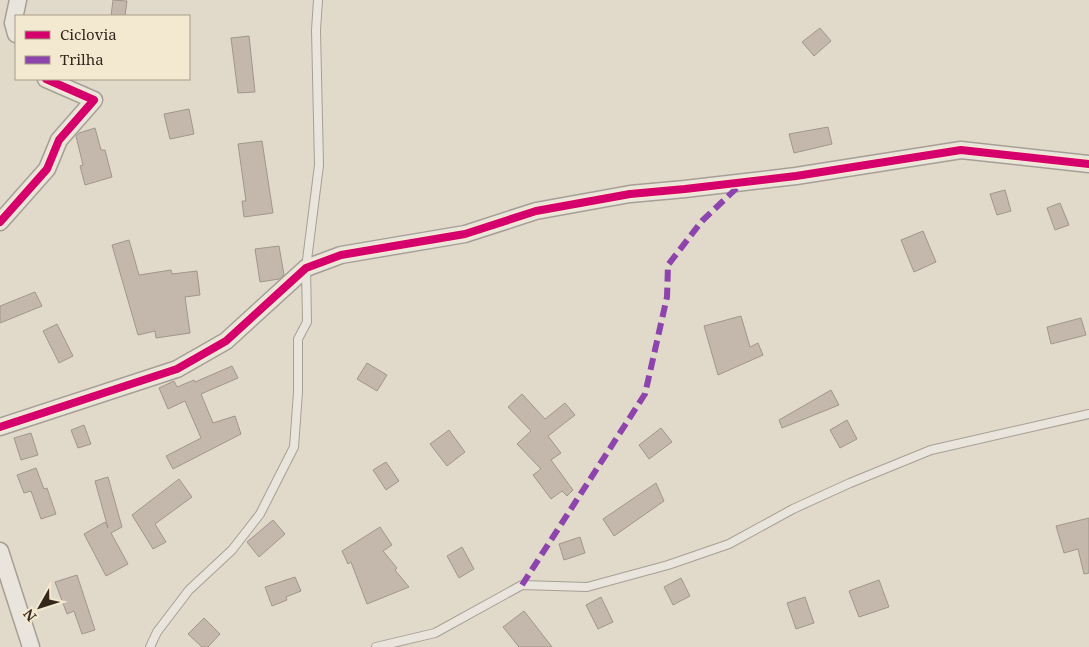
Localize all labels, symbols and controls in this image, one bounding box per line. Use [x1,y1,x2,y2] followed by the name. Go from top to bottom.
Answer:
[15,15,190,80] legend
[60,24,117,44] text: Ciclovia
[60,49,104,69] text: Trilha
[15,582,65,632] north arrow
[19,605,40,626] text: N

